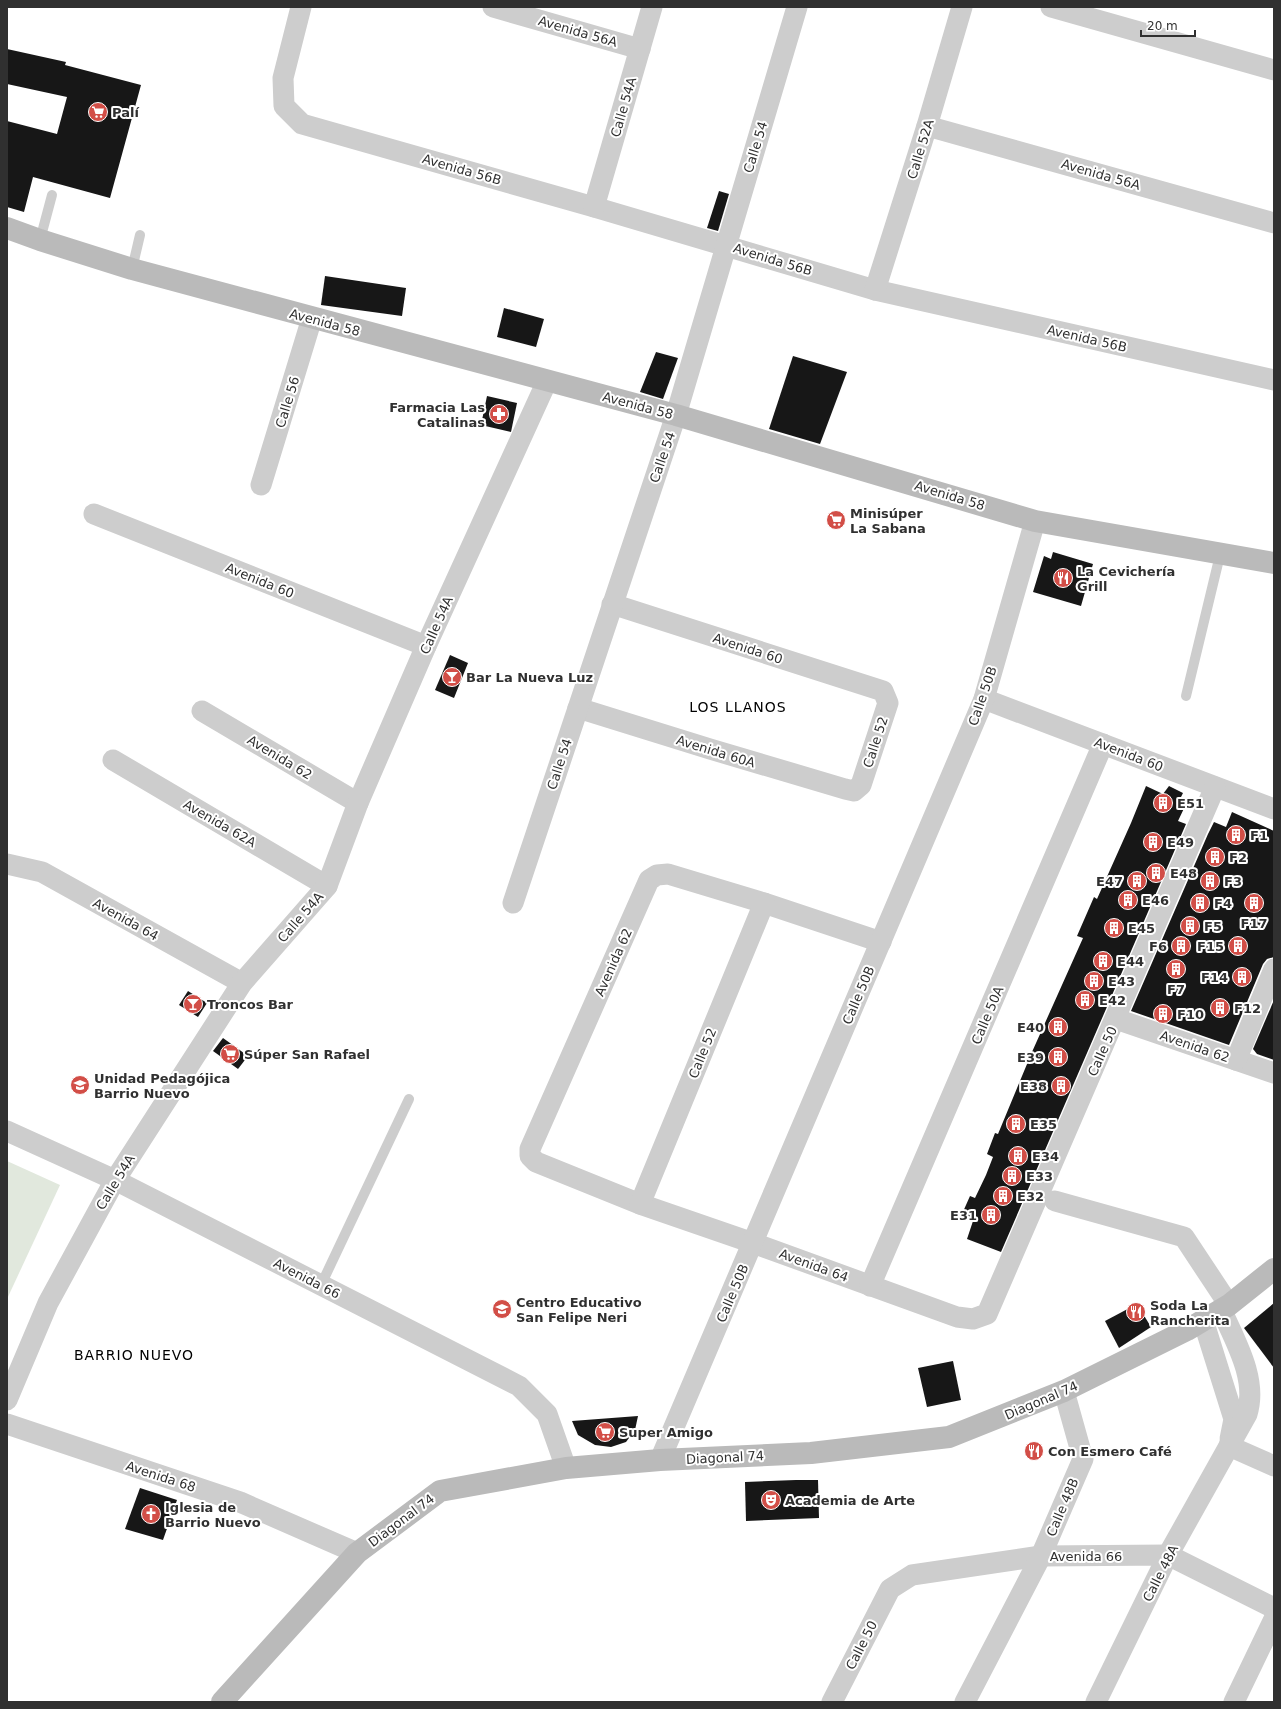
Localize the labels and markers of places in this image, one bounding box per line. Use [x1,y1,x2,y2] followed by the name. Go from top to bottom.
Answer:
[87,101,109,123] supermarket icon: Palí
[112,105,140,120] place label: Palí
[389,400,485,430] place label: Farmacia Las Catalinas
[488,403,510,425] pharmacy icon: Farmacia Las Catalinas
[850,506,926,536] place label: Minisúper La Sabana
[825,509,847,531] supermarket icon: Minisúper La Sabana
[1077,564,1175,594] place label: La Cevichería Grill
[1052,567,1074,589] restaurant icon: La Cevichería Grill
[441,666,463,688] bar icon: Bar La Nueva Luz
[466,670,593,685] place label: Bar La Nueva Luz
[1152,792,1174,814] building icon: E51
[1177,796,1204,811] place label: E51
[1225,824,1247,846] building icon: F1
[1250,828,1268,843] place label: F1
[1142,831,1164,853] building icon: E49
[1167,835,1194,850] place label: E49
[1204,846,1226,868] building icon: F2
[1229,850,1247,865] place label: F2
[1145,862,1167,884] building icon: E48
[1170,866,1197,881] place label: E48
[1126,870,1148,892] building icon: E47
[1199,870,1221,892] building icon: F3
[1096,874,1123,889] place label: E47
[1224,874,1242,889] place label: F3
[1117,889,1139,911] building icon: E46
[1189,892,1211,914] building icon: F4
[1243,892,1265,914] building icon: F17
[1142,893,1169,908] place label: E46
[1214,896,1232,911] place label: F4
[1179,915,1201,937] building icon: F5
[1241,916,1267,931] place label: F17
[1103,917,1125,939] building icon: E45
[1204,919,1222,934] place label: F5
[1128,921,1155,936] place label: E45
[1170,935,1192,957] building icon: F6
[1227,935,1249,957] building icon: F15
[1149,939,1167,954] place label: F6
[1197,939,1224,954] place label: F15
[1092,950,1114,972] building icon: E44
[1117,954,1144,969] place label: E44
[1165,958,1187,980] building icon: F7
[1231,966,1253,988] building icon: F14
[1083,970,1105,992] building icon: E43
[1201,970,1228,985] place label: F14
[1108,974,1135,989] place label: E43
[1167,982,1185,997] place label: F7
[1074,989,1096,1011] building icon: E42
[182,993,204,1015] bar icon: Troncos Bar
[1099,993,1126,1008] place label: E42
[207,997,294,1012] place label: Troncos Bar
[1209,997,1231,1019] building icon: F12
[1234,1001,1261,1016] place label: F12
[1152,1003,1174,1025] building icon: F10
[1177,1007,1204,1022] place label: F10
[1047,1016,1069,1038] building icon: E40
[1017,1020,1044,1035] place label: E40
[219,1043,241,1065] supermarket icon: Súper San Rafael
[1047,1046,1069,1068] building icon: E39
[244,1047,370,1062] place label: Súper San Rafael
[1017,1050,1044,1065] place label: E39
[94,1071,230,1101] place label: Unidad Pedagójica Barrio Nuevo
[69,1074,91,1096] school or university icon: Unidad Pedagójica Barrio Nuevo
[1050,1075,1072,1097] building icon: E38
[1020,1079,1047,1094] place label: E38
[1005,1113,1027,1135] building icon: E35
[1030,1117,1057,1132] place label: E35
[1007,1145,1029,1167] building icon: E34
[1032,1149,1059,1164] place label: E34
[1001,1165,1023,1187] building icon: E33
[1026,1169,1053,1184] place label: E33
[992,1185,1014,1207] building icon: E32
[1017,1189,1044,1204] place label: E32
[980,1204,1002,1226] building icon: E31
[950,1208,977,1223] place label: E31
[516,1295,642,1325] place label: Centro Educativo San Felipe Neri
[491,1298,513,1320] school or university icon: Centro Educativo San Felipe Neri
[1150,1298,1230,1328] place label: Soda La Rancherita
[1125,1301,1147,1323] restaurant icon: Soda La Rancherita
[594,1421,616,1443] supermarket icon: Super Amigo
[619,1425,713,1440] place label: Super Amigo
[1023,1440,1045,1462] restaurant icon: Con Esmero Café
[1048,1444,1172,1459] place label: Con Esmero Café
[760,1489,782,1511] theatre icon: Academia de Arte
[785,1493,915,1508] place label: Academia de Arte
[165,1500,261,1530] place label: Iglesia de Barrio Nuevo
[140,1503,162,1525] church icon: Iglesia de Barrio Nuevo

